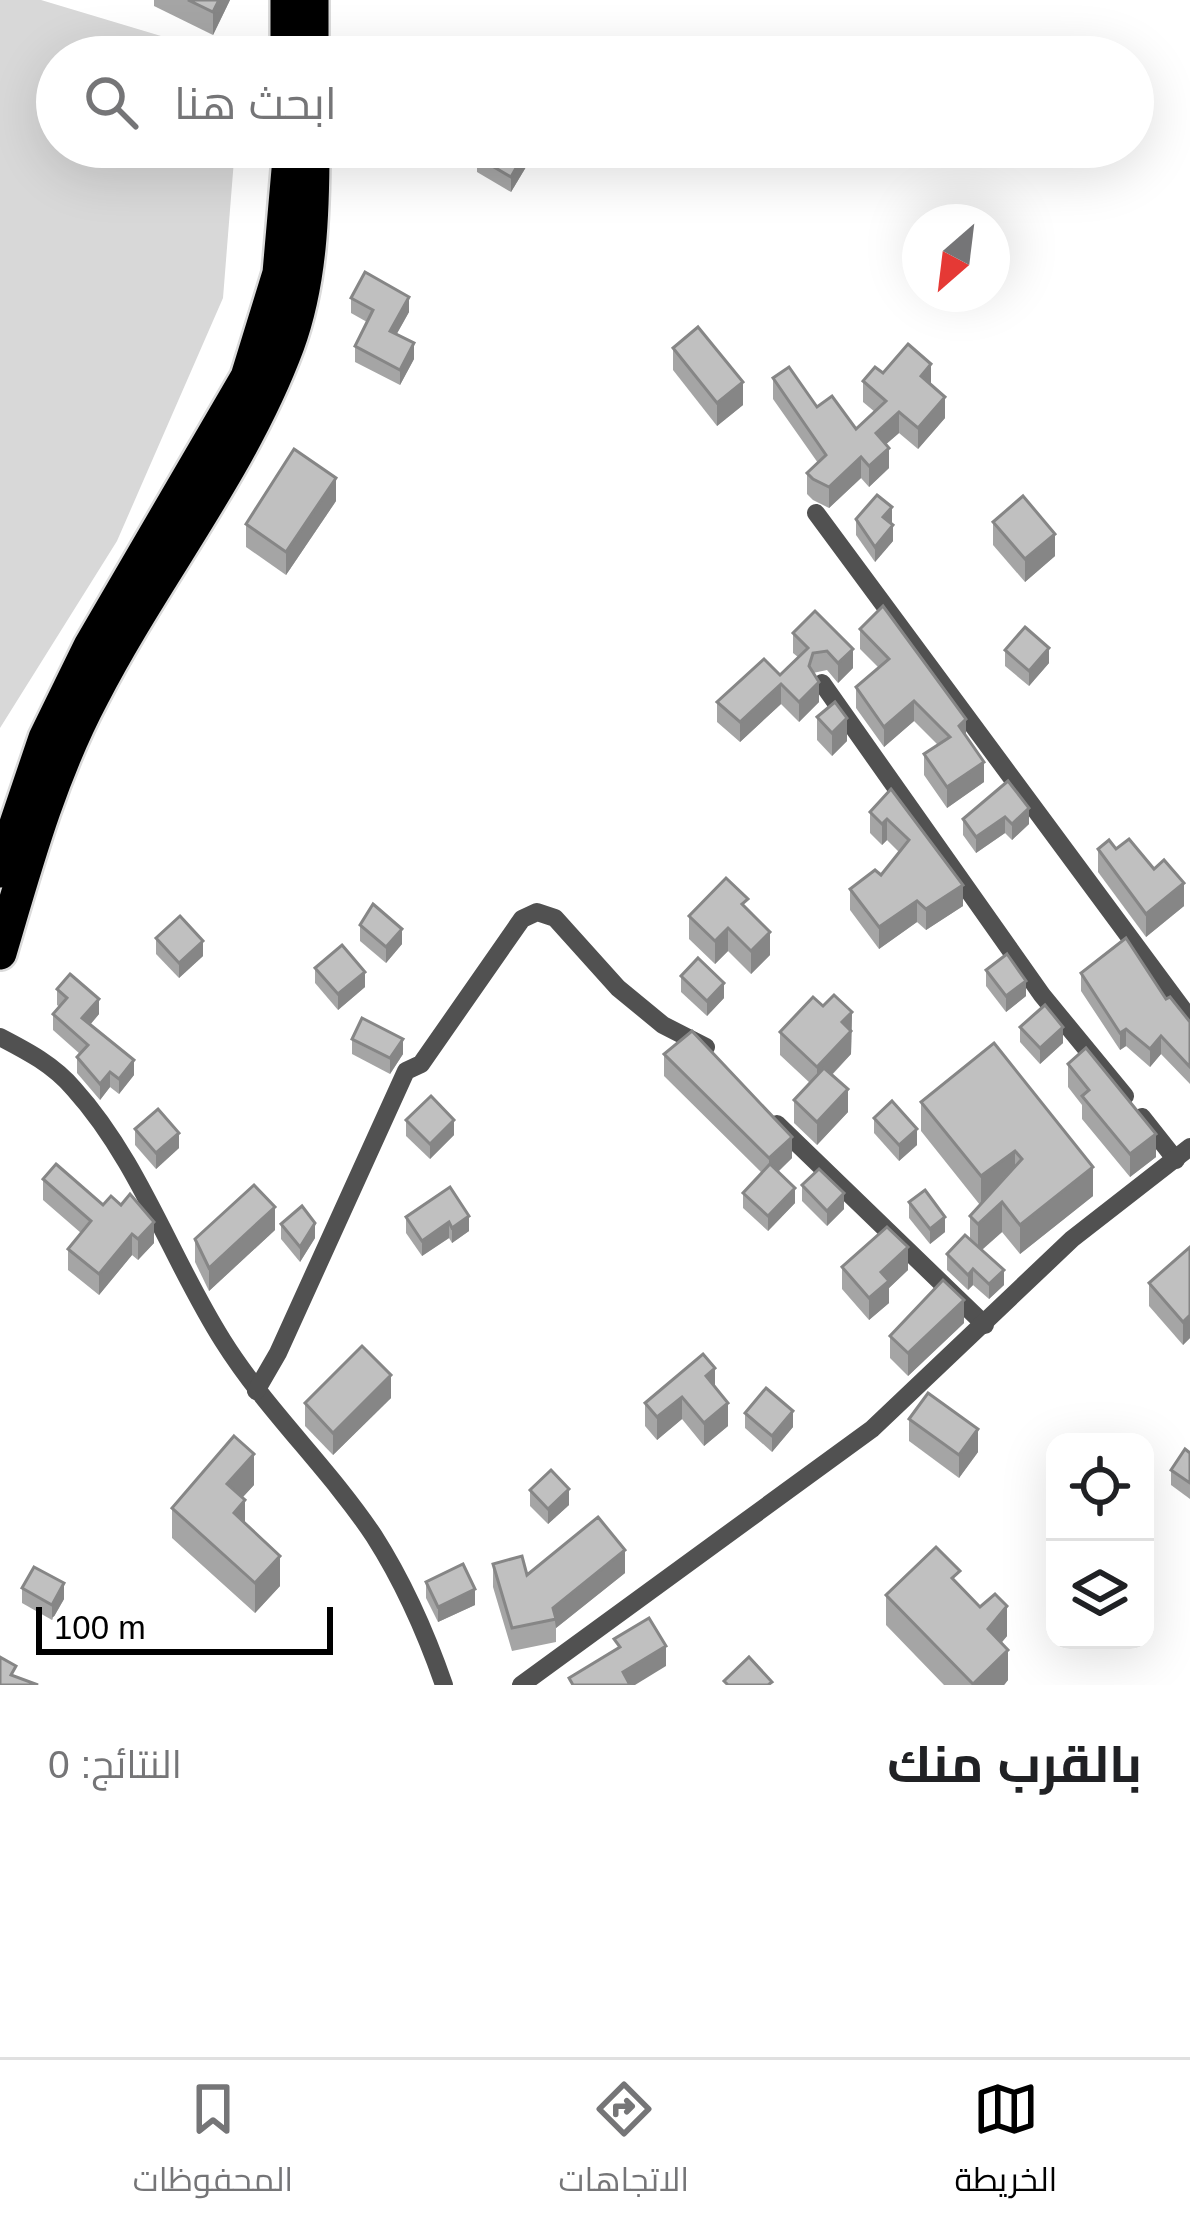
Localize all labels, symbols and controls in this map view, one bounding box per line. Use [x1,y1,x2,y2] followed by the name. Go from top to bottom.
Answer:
[36,36,1154,168] search box
[78,69,144,135] icon: search
[174,78,337,129] text: ابحث هنا
[902,204,1010,312] north arrow
[1046,1433,1154,1649] map controls
[1046,1433,1154,1541] button: locate
[1046,1541,1154,1649] button: layers
[36,1601,333,1654] scale bar
[54,1609,146,1646] text: 100 m
[887,1736,1142,1793] text: بالقرب منك
[48,1743,182,1786] text: النتائج: 0
[133,2076,293,2210] tab: المحفوظات
[559,2076,689,2210] tab: الاتجاهات
[954,2076,1057,2210] tab: الخريطة

